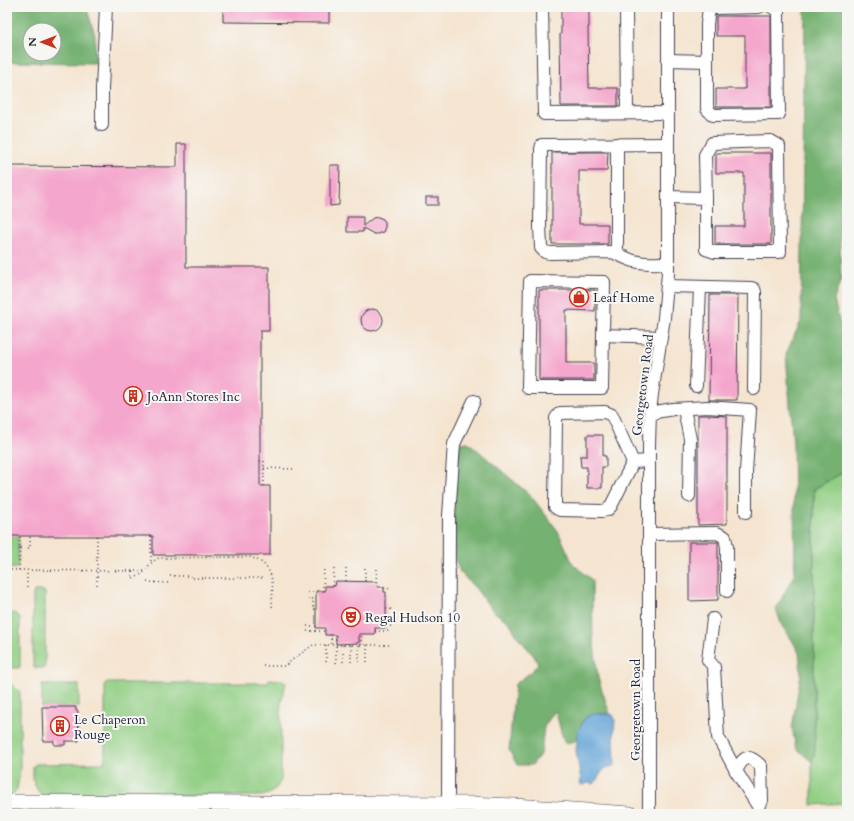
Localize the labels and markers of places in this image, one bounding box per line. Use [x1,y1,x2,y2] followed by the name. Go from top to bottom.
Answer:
[568,286,590,308] shop icon: Leaf Home
[593,289,655,307] place label: Leaf Home
[122,385,144,407] building icon: JoAnn Stores Inc
[145,388,240,406] place label: JoAnn Stores Inc
[340,606,362,628] theatre icon: Regal Hudson 10
[365,609,460,627] place label: Regal Hudson 10
[74,711,147,744] place label: Le Chaperon Rouge
[49,715,71,737] building icon: Le Chaperon Rouge

